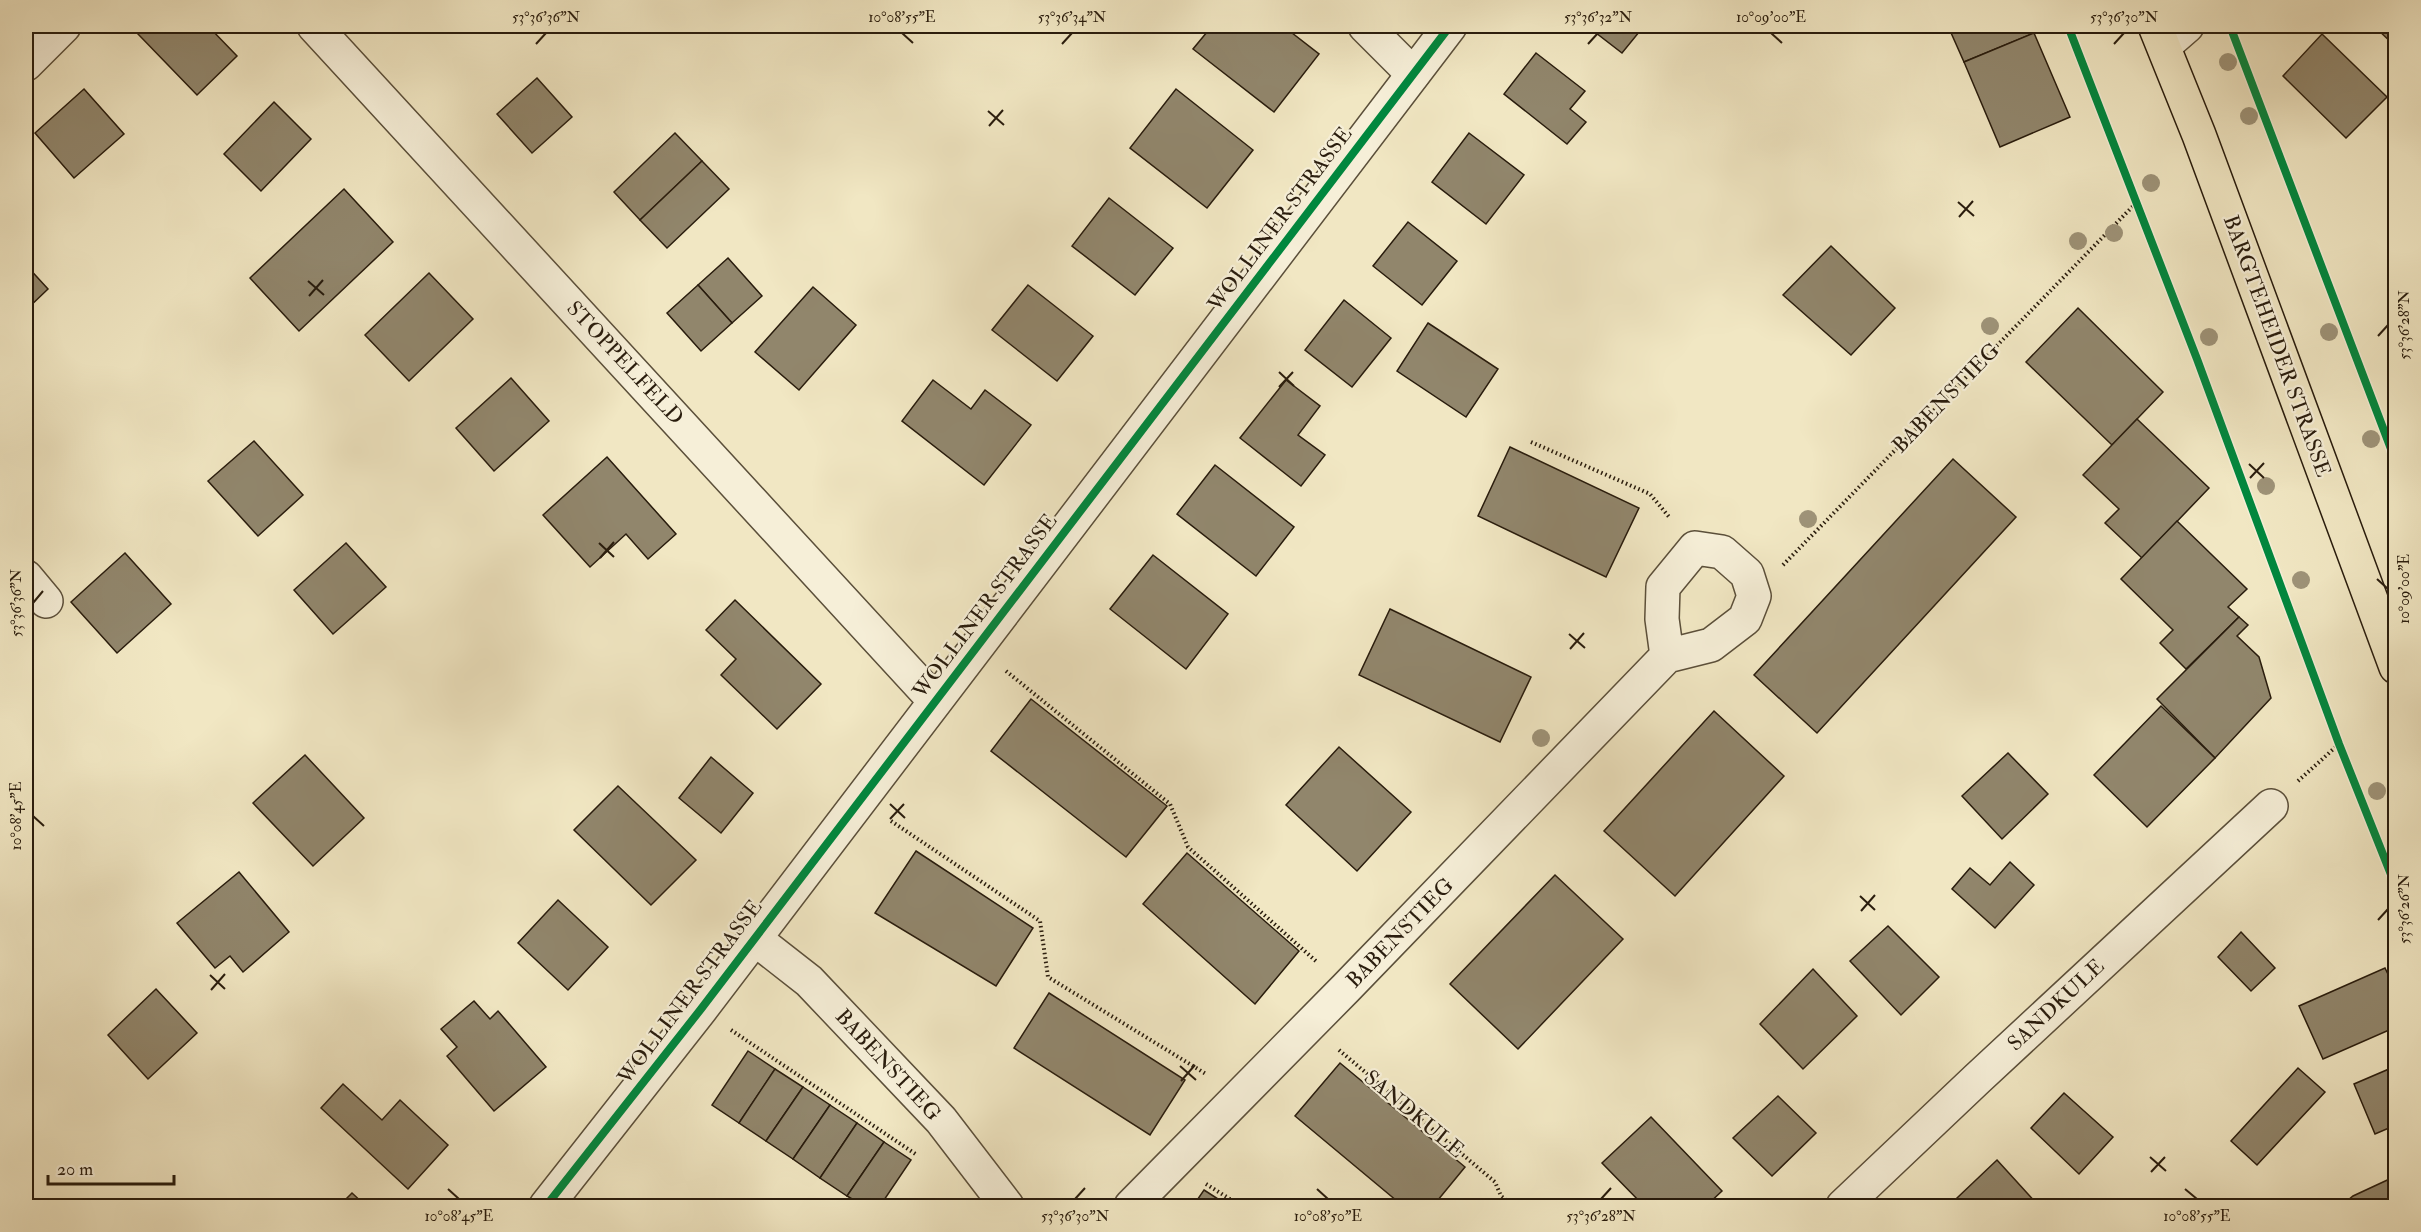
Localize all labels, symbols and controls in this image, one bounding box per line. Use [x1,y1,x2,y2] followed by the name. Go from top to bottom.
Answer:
[512,8,581,27] text: 53°36'36"N
[868,8,936,27] text: 10°08'55"E
[1038,8,1107,27] text: 53°36'34"N
[1564,8,1633,27] text: 53°36'32"N
[1736,8,1806,27] text: 10°09'00"E
[2090,8,2159,27] text: 53°36'30"N
[1201,121,1358,317] street label: WOLLINER STRASSE
[2217,211,2337,481] street label: BARGTEHEIDER STRASSE
[2395,290,2414,360] text: 53°36'28"N
[561,295,689,431] street label: STOPPELFELD
[1887,337,2005,459] street label: BABENSTIEG
[906,508,1063,704] street label: WOLLINER STRASSE
[2395,554,2414,624] text: 10°09'00"E
[7,568,26,637] text: 53°36'36"N
[7,781,26,850] text: 10°08'45"E
[1341,872,1459,994] street label: BABENSTIEG
[2395,873,2414,944] text: 53°36'26"N
[611,894,768,1090] street label: WOLLINER STRASSE
[2002,953,2110,1057] street label: SANDKULE
[829,1003,947,1127] street label: BABENSTIEG
[1358,1064,1470,1164] street label: SANDKULE
[48,1148,174,1186] scale bar
[57,1158,93,1181] text: 20 m
[425,1207,494,1226] text: 10°08'45"E
[1041,1207,1110,1226] text: 53°36'30"N
[1294,1207,1362,1226] text: 10°08'50"E
[1566,1207,1636,1226] text: 53°36'28"N
[2163,1207,2231,1226] text: 10°08'55"E

